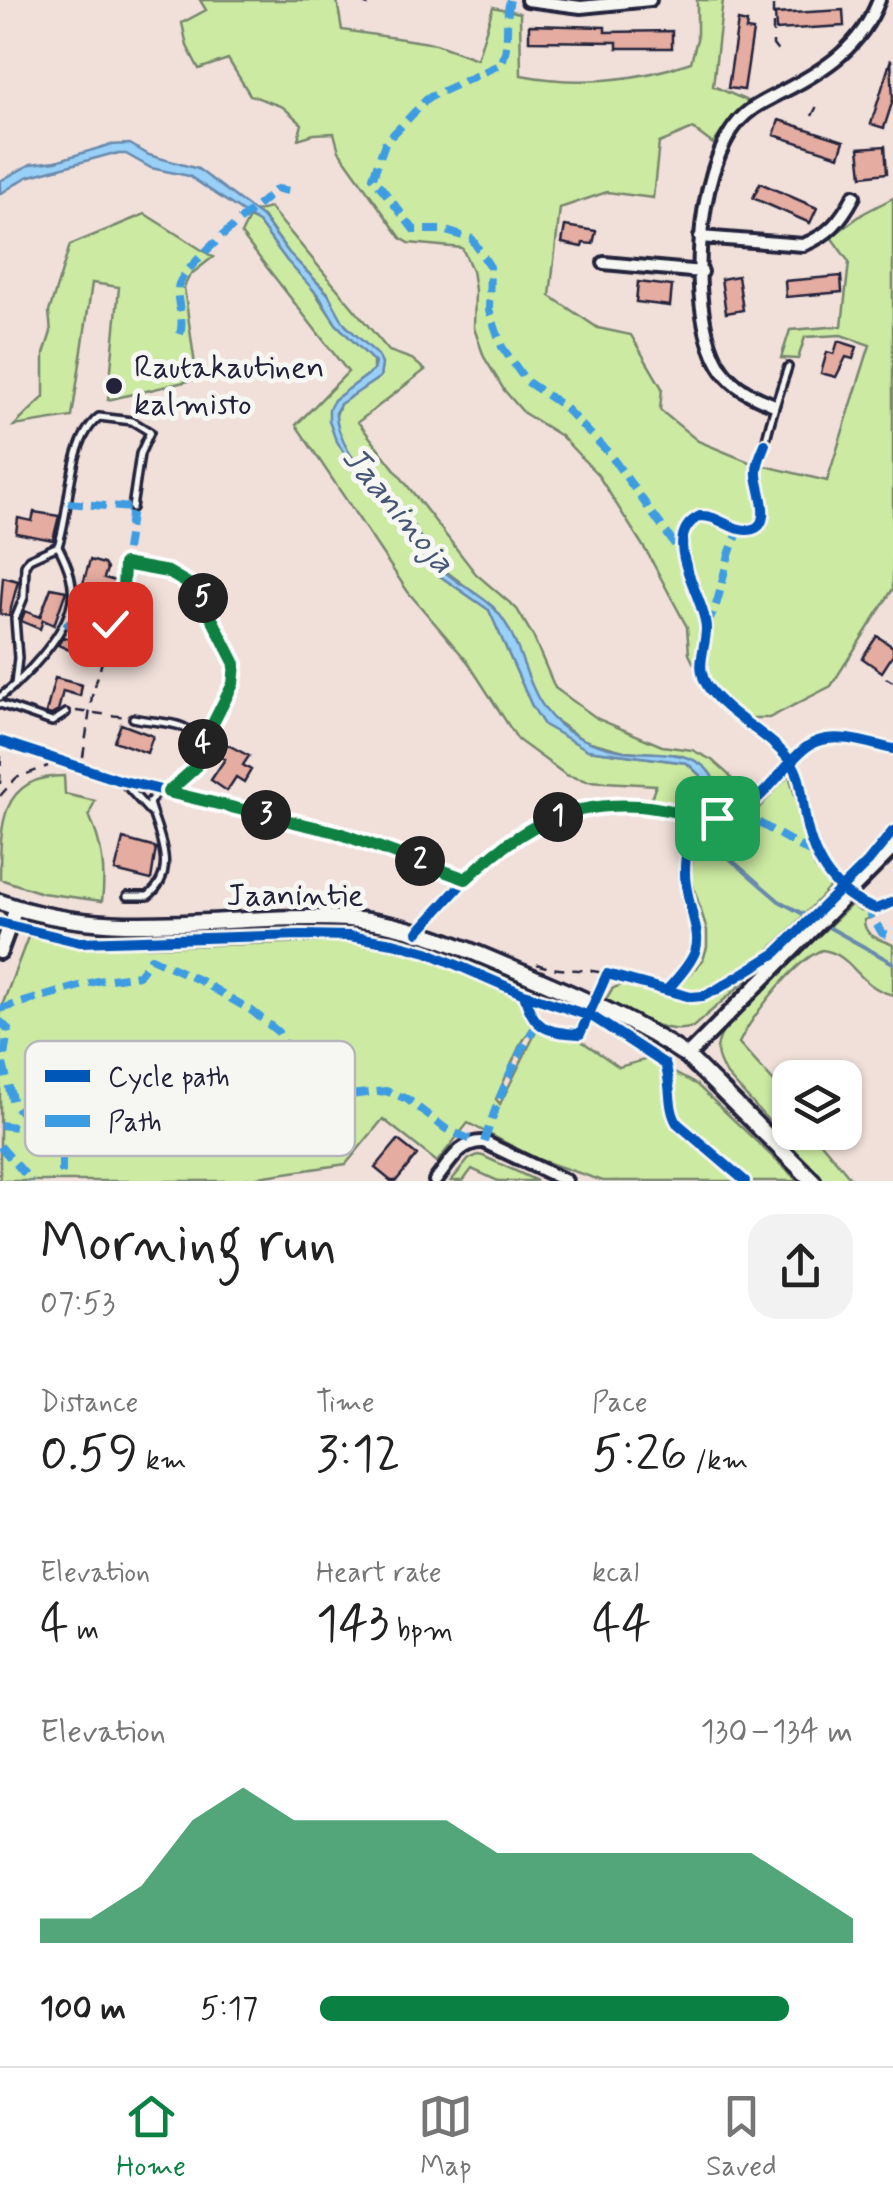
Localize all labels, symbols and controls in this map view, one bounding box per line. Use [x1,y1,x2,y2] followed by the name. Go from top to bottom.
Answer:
[134,347,325,426] place label: Rautakautinen kalmisto
[103,375,125,397] marker: Rautakautinen kalmisto
[331,437,465,583] water label: Jaaninoja
[178,573,228,623] pin: 5
[195,579,211,616] text: 5
[68,582,153,667] pin
[83,597,138,652] icon: check
[178,719,228,769] pin: 4
[195,725,211,762] text: 4
[675,776,760,861] pin
[241,790,291,840] pin: 3
[690,791,745,846] icon: arrive
[533,792,583,842] pin: 1
[260,796,272,833] text: 3
[552,798,564,835] text: 1
[395,836,445,886] pin: 2
[413,842,427,879] text: 2
[226,875,364,917] street label: Jaanintie
[25,1041,355,1156] legend
[108,1060,230,1097] text: Cycle path
[772,1060,862,1150] map controls
[772,1060,862,1150] button: layers
[108,1105,162,1142] text: Path
[40,1209,337,1281] text: Morning run
[748,1214,853,1319] button: share
[40,1283,115,1325] text: 07:53
[40,1385,138,1422] text: Distance
[316,1385,375,1422] text: Time
[592,1385,648,1422] text: Pace
[40,1422,138,1488] text: 0.59
[316,1422,401,1488] text: 3:12
[592,1422,688,1488] text: 5:26
[138,1443,187,1480] text: km
[688,1443,748,1480] text: /km
[40,1555,150,1592] text: Elevation
[316,1555,442,1592] text: Heart rate
[592,1555,639,1592] text: kcal
[40,1592,69,1658] text: 4
[316,1592,389,1658] text: 143
[592,1592,651,1658] text: 44
[69,1613,99,1650] text: m
[389,1613,453,1650] text: bpm
[40,1711,166,1753] text: Elevation
[700,1711,853,1753] text: 130–134 m
[40,1988,126,2030] text: 100 m
[200,1988,258,2030] text: 5:17
[116,2089,186,2186] tab: Home
[418,2089,473,2186] tab: Map
[706,2089,777,2186] tab: Saved

